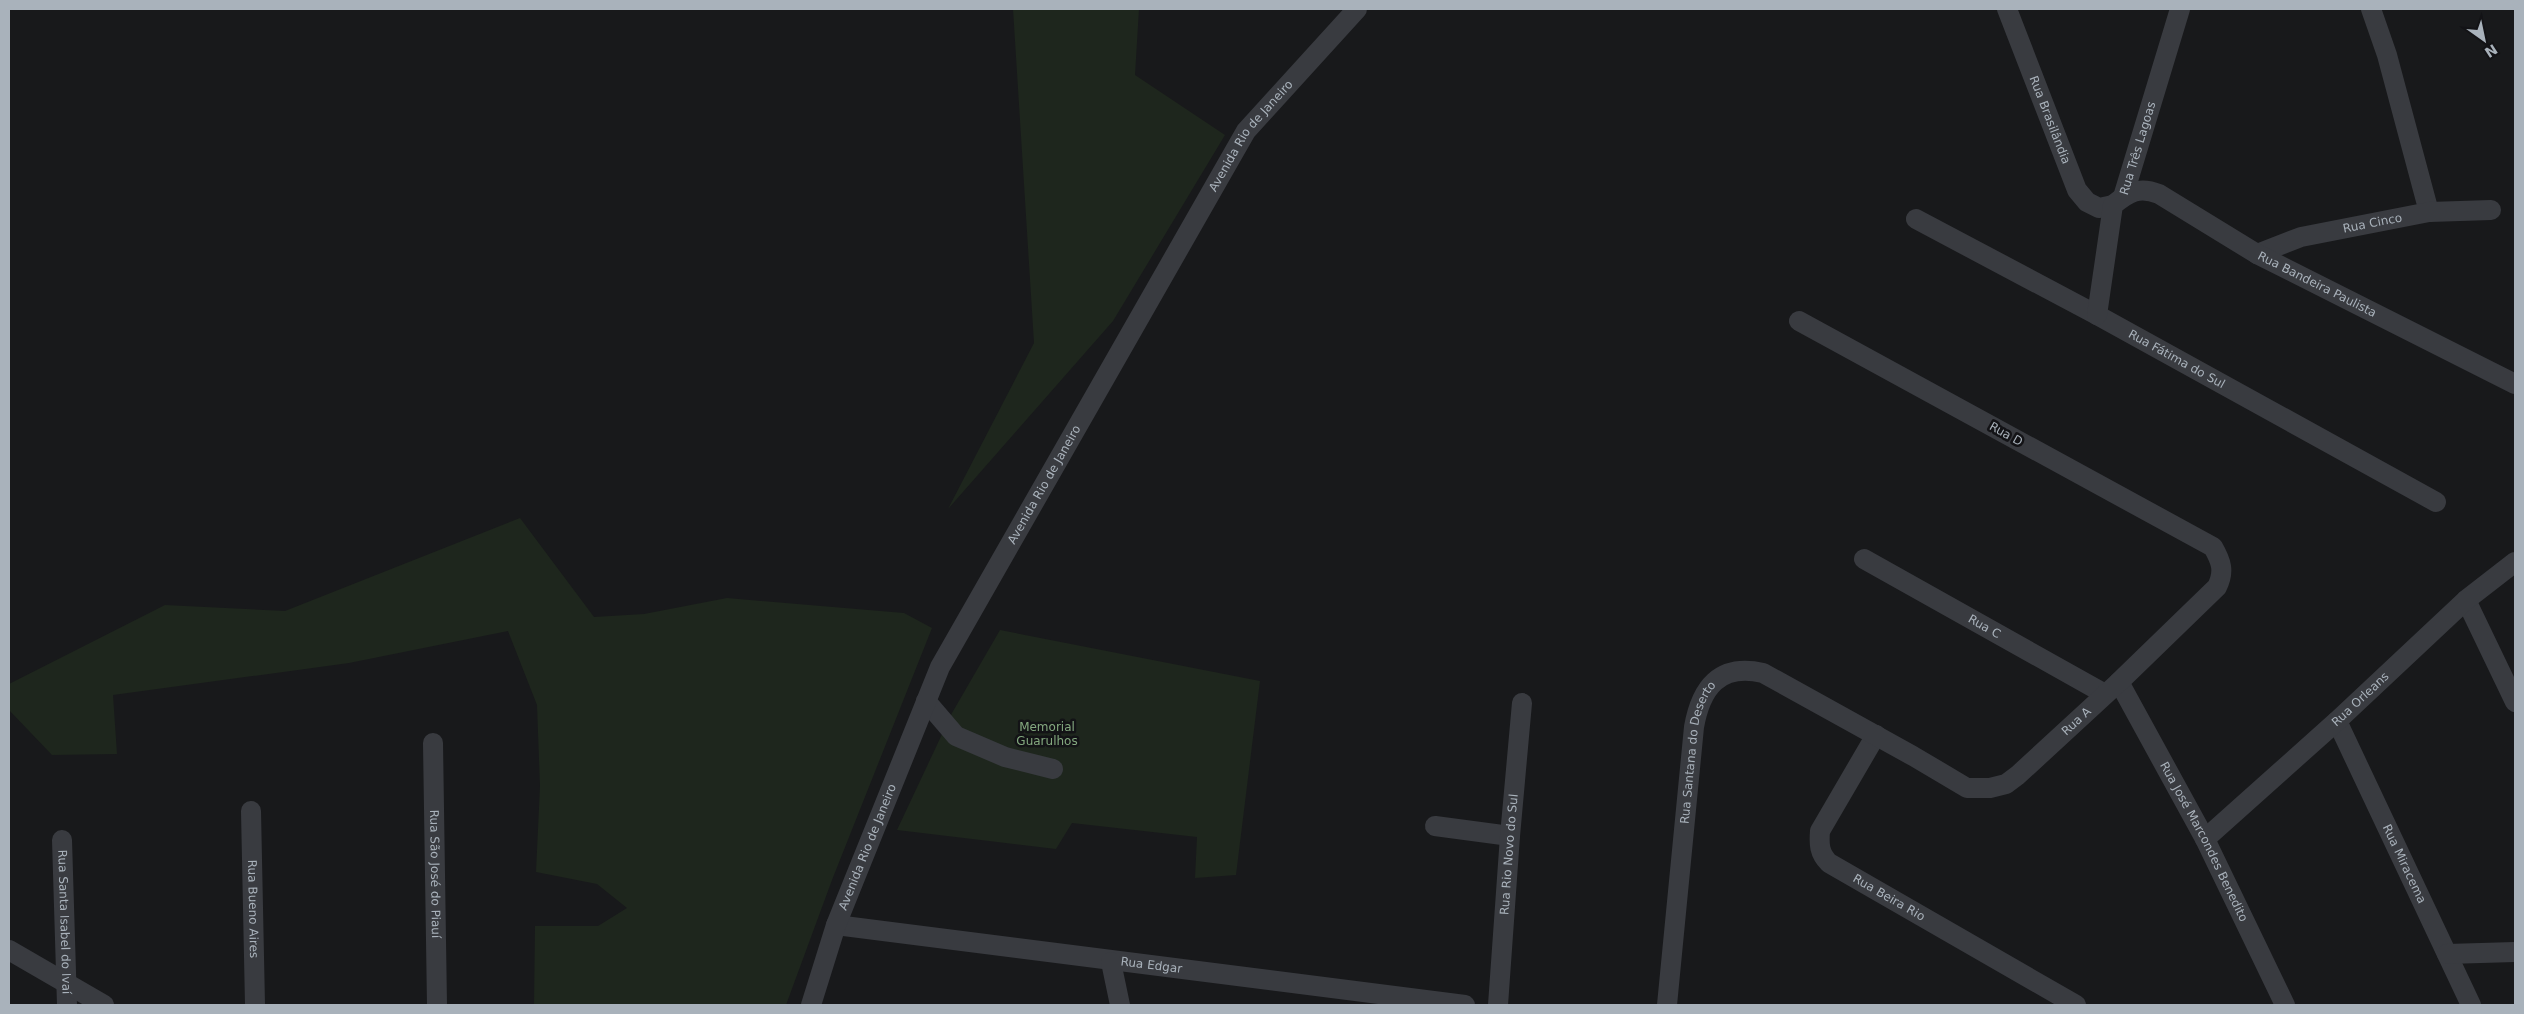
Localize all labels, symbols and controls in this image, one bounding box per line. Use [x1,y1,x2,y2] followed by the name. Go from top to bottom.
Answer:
[2459,15,2509,65] north arrow
[2482,41,2500,61] text: N
[2027,74,2073,166] street label: Rua Brasilândia
[1206,77,1296,194] street label: Avenida Rio de Janeiro
[2117,100,2159,197] street label: Rua Três Lagoas
[2342,210,2403,236] street label: Rua Cinco
[2256,249,2379,320] street label: Rua Bandeira Paulista
[2126,327,2227,391] street label: Rua Fátima do Sul
[1987,419,2025,449] street label: Rua D
[1005,423,1084,547] street label: Avenida Rio de Janeiro
[1966,612,2003,641] street label: Rua C
[2329,669,2392,729] street label: Rua Orleans
[1678,678,1718,825] street label: Rua Santana do Deserto
[2059,704,2094,738] street label: Rua A
[1016,720,1078,748] park label: Memorial Guarulhos
[2157,759,2251,924] street label: Rua José Marcondes Benedito
[836,782,899,912] street label: Avenida Rio de Janeiro
[1497,793,1521,915] street label: Rua Rio Novo do Sul
[427,810,443,939] street label: Rua São José do Piauí
[2380,822,2429,906] street label: Rua Miracema
[55,849,74,995] street label: Rua Santa Isabel do Ivaí
[245,860,261,958] street label: Rua Bueno Aires
[1851,871,1928,924] street label: Rua Beira Rio
[1120,954,1183,976] street label: Rua Edgar

